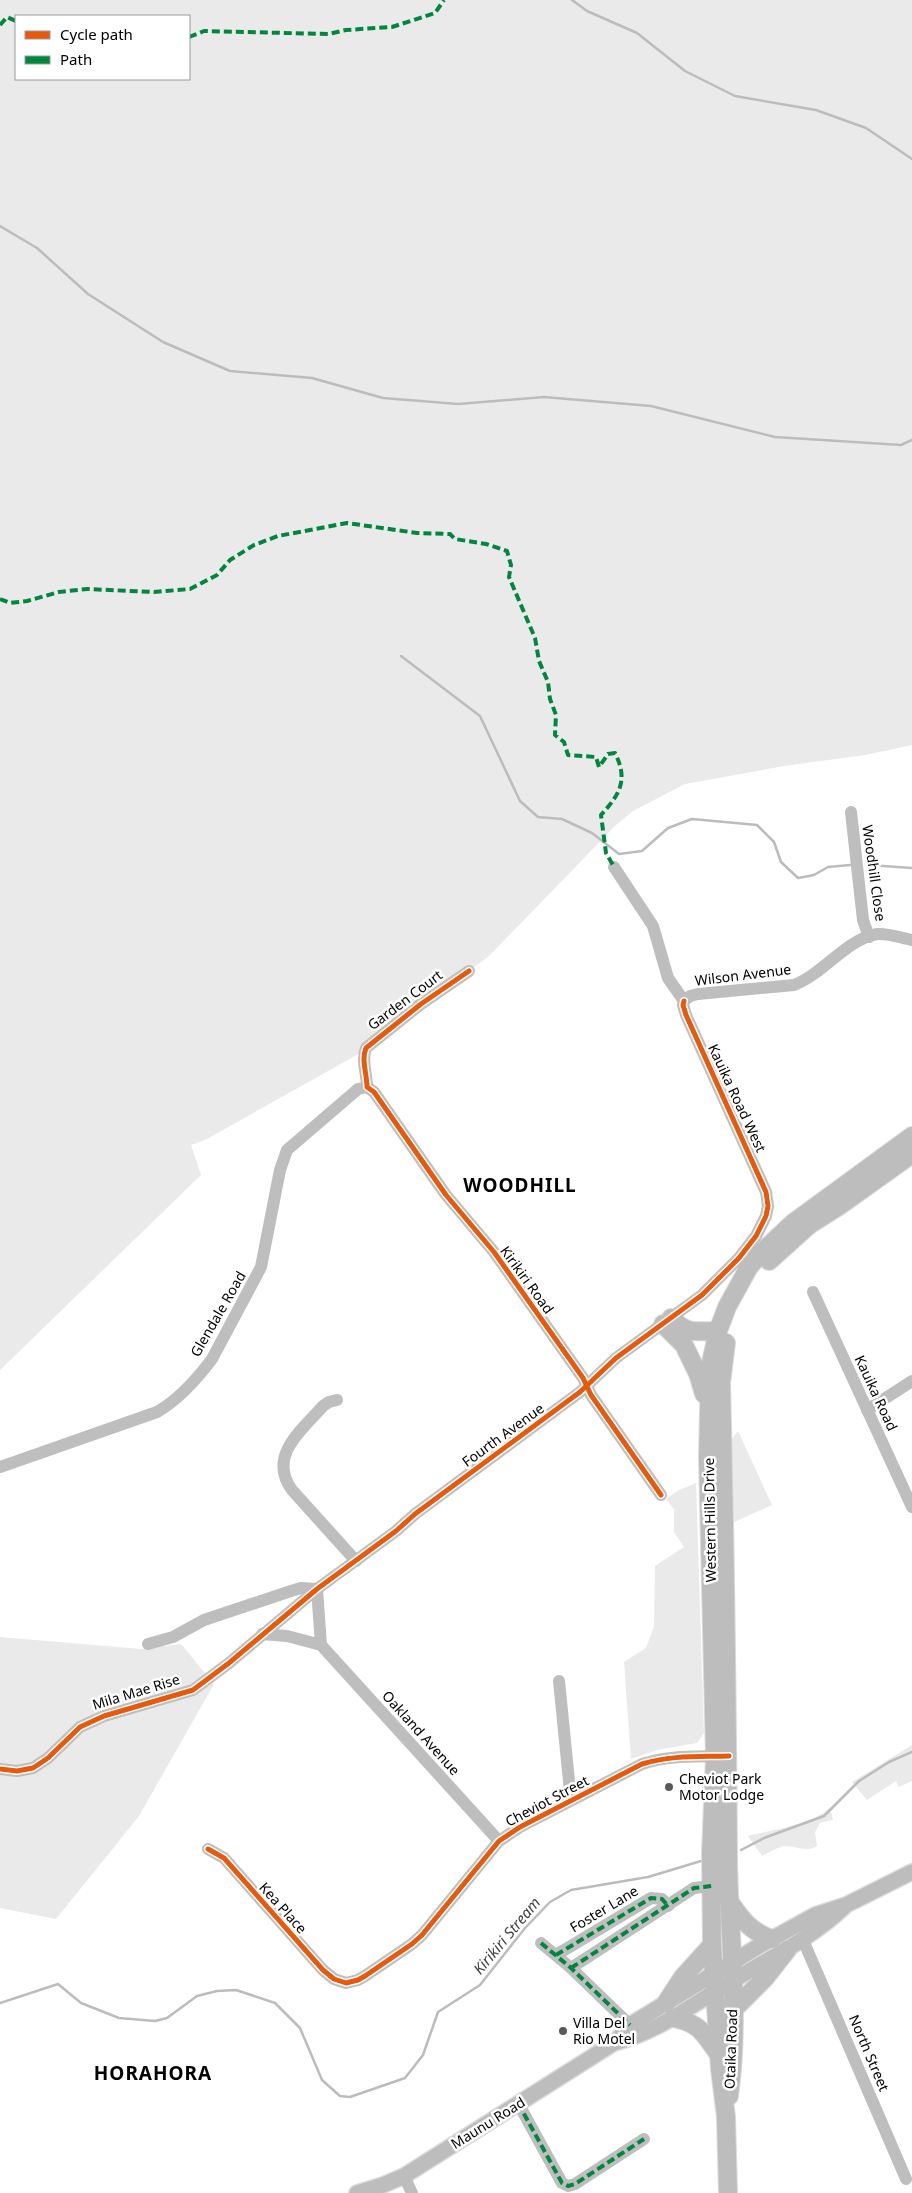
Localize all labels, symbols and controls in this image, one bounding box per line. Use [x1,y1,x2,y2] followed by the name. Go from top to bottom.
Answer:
[15,15,190,80] legend
[60,24,133,44] text: Cycle path
[60,49,92,69] text: Path
[858,824,891,922] street label: Woodhill Close
[694,959,792,990] street label: Wilson Avenue
[363,965,446,1034] street label: Garden Court
[704,1041,771,1155] street label: Kauika Road West
[463,1172,577,1198] district label: WOODHILL
[496,1242,558,1317] street label: Kirikiri Road
[185,1268,250,1360] street label: Glendale Road
[851,1352,902,1434] street label: Kauika Road
[458,1398,547,1471] street label: Fourth Avenue
[699,1457,720,1582] street label: Western Hills Drive
[90,1669,182,1714] street label: Mila Mae Rise
[378,1686,465,1779] street label: Oakland Avenue
[679,1769,764,1804] place label: Cheviot Park Motor Lodge
[502,1771,592,1831] street label: Cheviot Street
[663,1781,675,1793] marker: Cheviot Park Motor Lodge
[255,1878,311,1937] street label: Kea Place
[566,1881,642,1936] street label: Foster Lane
[468,1893,544,1978] water label: Kirikiri Stream
[720,2009,741,2089] street label: Otaika Road
[845,2012,894,2094] street label: North Street
[573,2013,635,2048] place label: Villa Del Rio Motel
[557,2025,569,2037] marker: Villa Del Rio Motel
[94,2060,212,2086] district label: HORAHORA
[447,2092,528,2153] street label: Maunu Road

